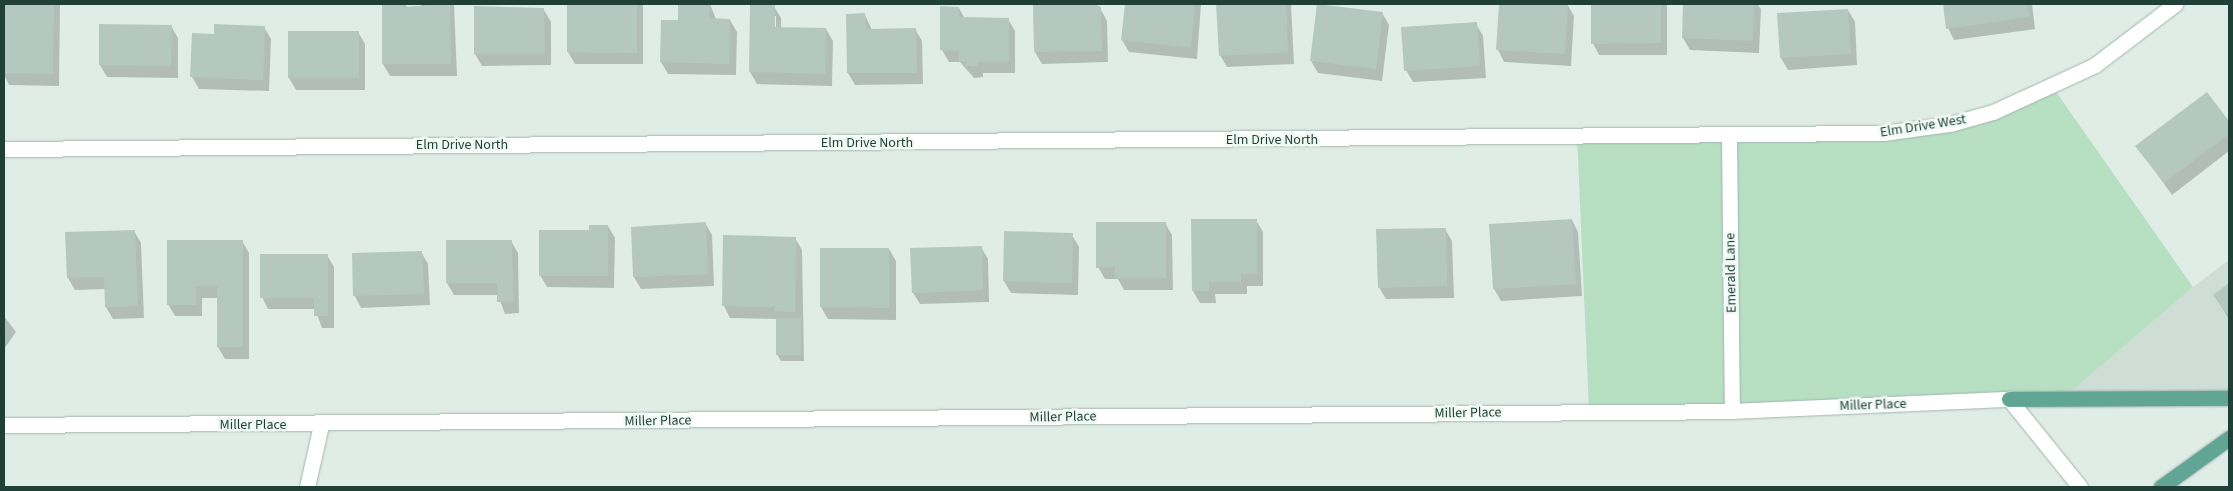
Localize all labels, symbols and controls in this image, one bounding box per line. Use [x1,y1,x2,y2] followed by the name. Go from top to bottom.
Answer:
[1879,111,1967,141] street label: Elm Drive West
[1226,132,1318,148] street label: Elm Drive North
[821,135,913,151] street label: Elm Drive North
[416,137,508,153] street label: Elm Drive North
[1722,233,1740,313] street label: Emerald Lane
[1839,395,1907,415] street label: Miller Place
[1434,404,1502,422] street label: Miller Place
[1029,408,1097,426] street label: Miller Place
[624,412,692,430] street label: Miller Place
[220,417,286,433] street label: Miller Place

